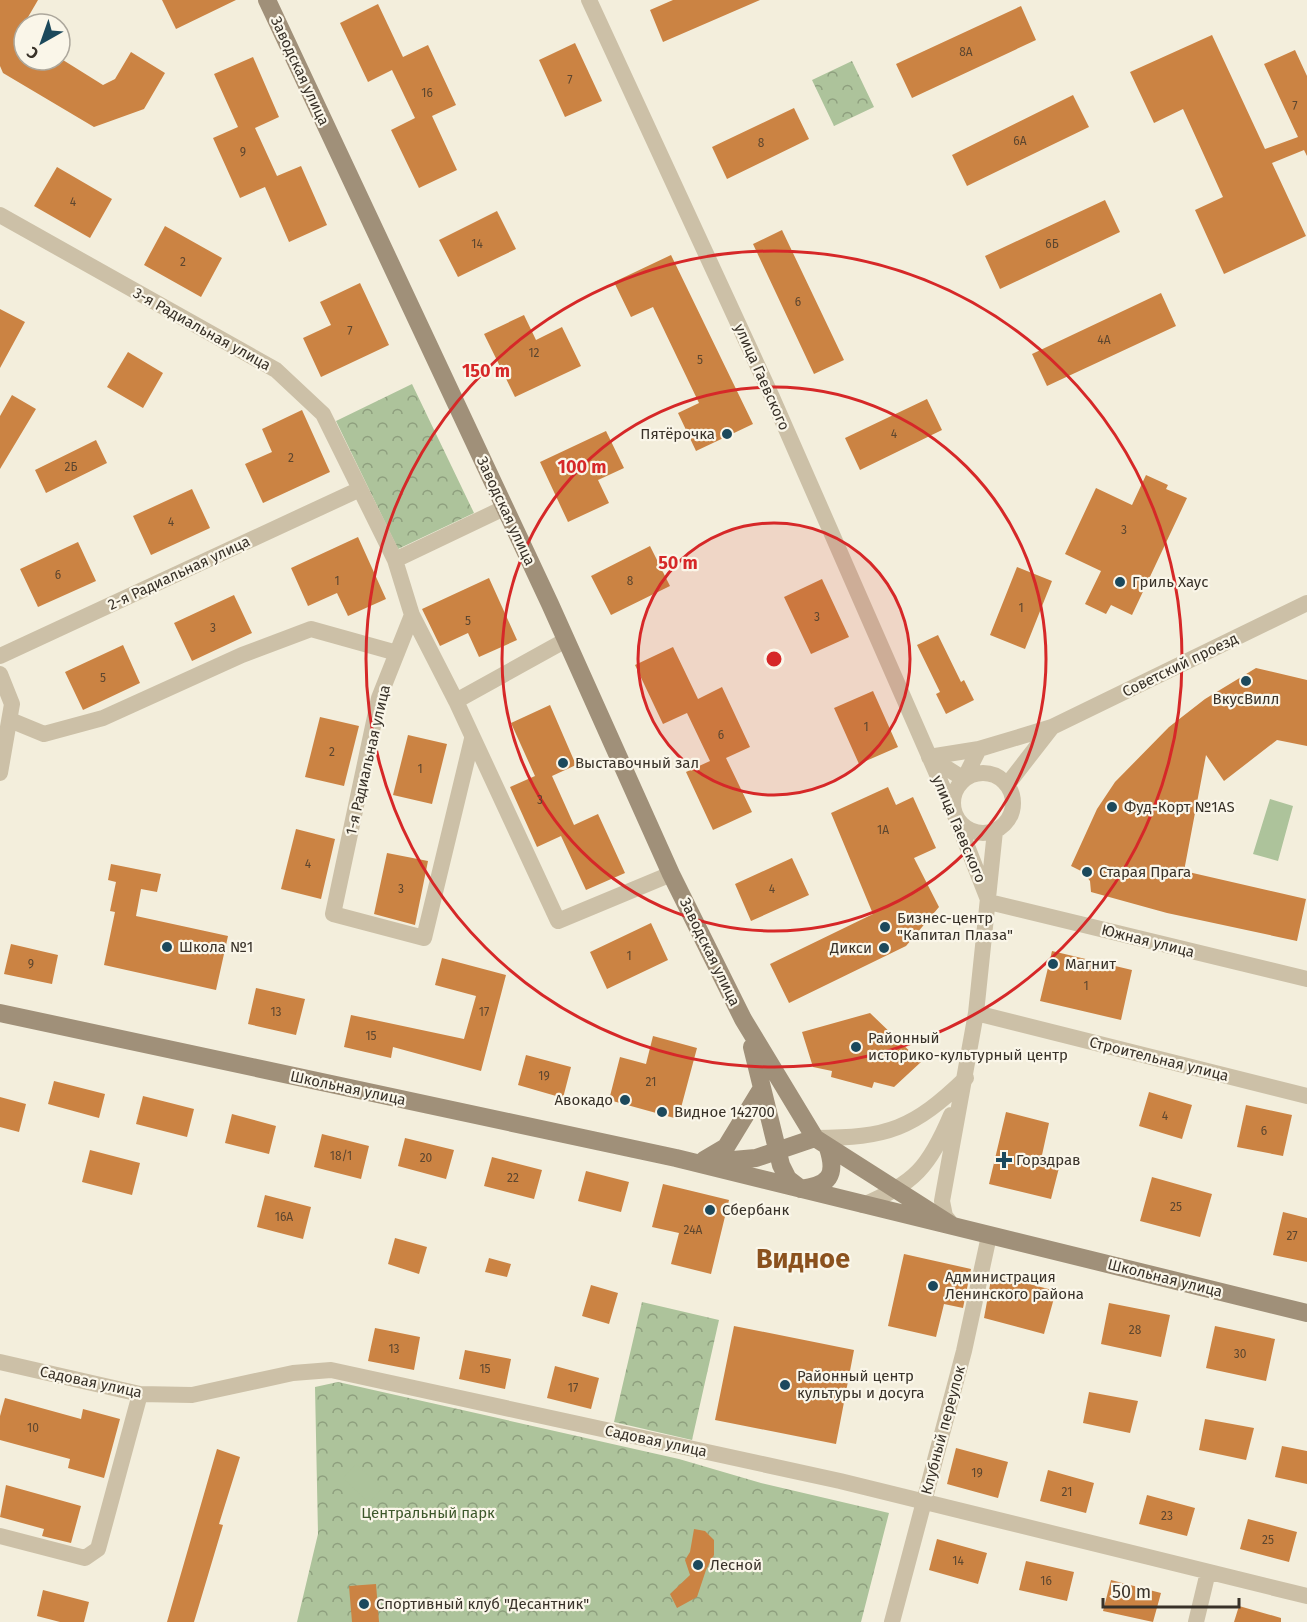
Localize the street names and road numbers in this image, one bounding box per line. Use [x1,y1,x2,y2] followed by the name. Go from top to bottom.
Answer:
[267,14,333,128] street label: Заводская улица
[130,284,274,374] street label: 3-я Радиальная улица
[730,321,794,433] street label: улица Гаевского
[473,454,539,568] street label: Заводская улица
[105,532,253,614] street label: 2-я Радиальная улица
[1119,629,1241,701] street label: Советский проезд
[342,683,394,837] street label: 1-я Радиальная улица
[928,773,990,885] street label: улица Гаевского
[676,895,744,1009] street label: Заводская улица
[1100,921,1196,961] street label: Южная улица
[1087,1033,1231,1085] street label: Строительная улица
[289,1067,407,1109] street label: Школьная улица
[1106,1255,1224,1301] street label: Школьная улица
[38,1362,144,1402] street label: Садовая улица
[917,1363,969,1497] street label: Клубный переулок
[603,1421,709,1461] street label: Садовая улица

